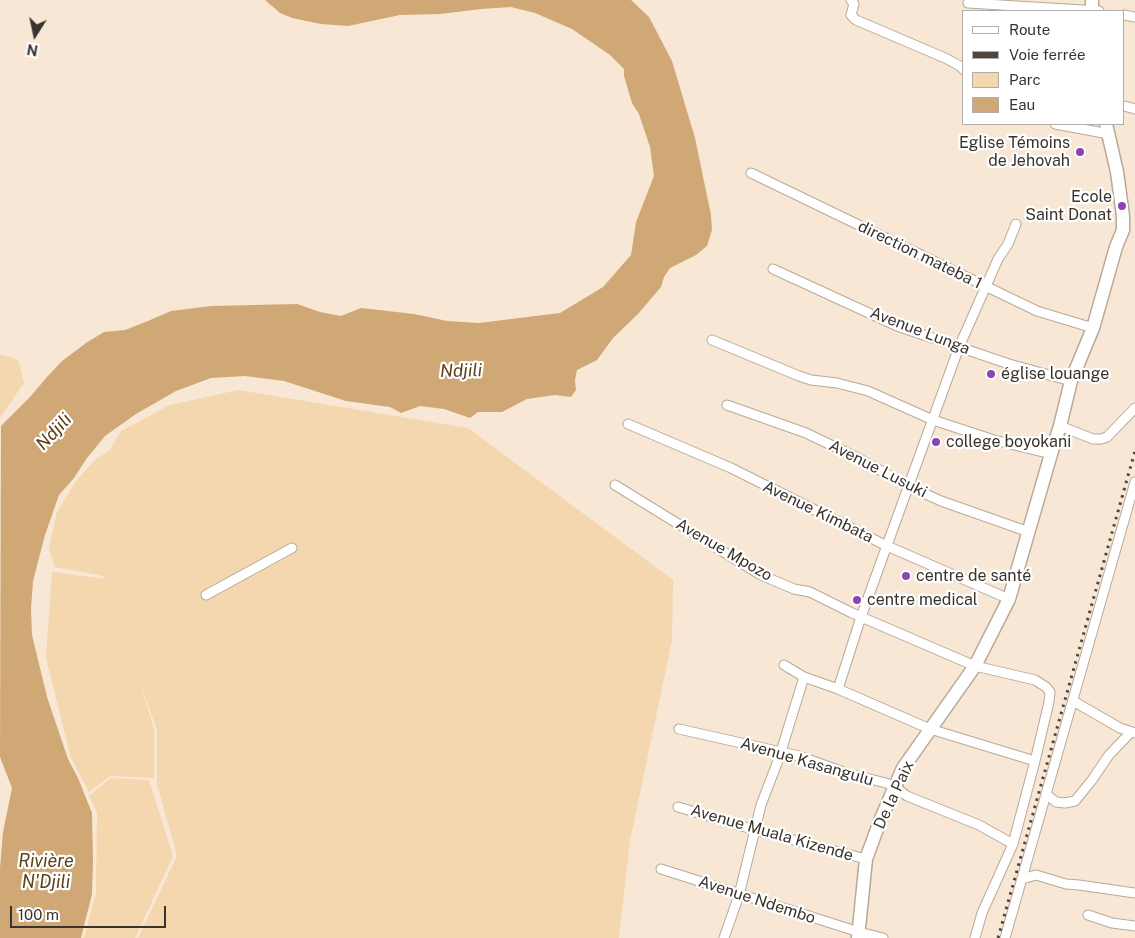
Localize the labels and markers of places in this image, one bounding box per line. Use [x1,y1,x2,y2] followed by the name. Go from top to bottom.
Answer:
[959,133,1070,171] place label: Eglise Témoins de Jehovah
[1074,146,1086,158] marker: Eglise Témoins de Jehovah
[1025,187,1112,225] place label: Ecole Saint Donat
[1116,200,1128,212] marker: Ecole Saint Donat
[1001,364,1109,384] place label: église louange
[985,368,997,380] marker: église louange
[946,432,1071,452] place label: college boyokani
[930,436,942,448] marker: college boyokani
[916,566,1031,586] place label: centre de santé
[900,570,912,582] marker: centre de santé
[867,590,978,610] place label: centre medical
[851,594,863,606] marker: centre medical

